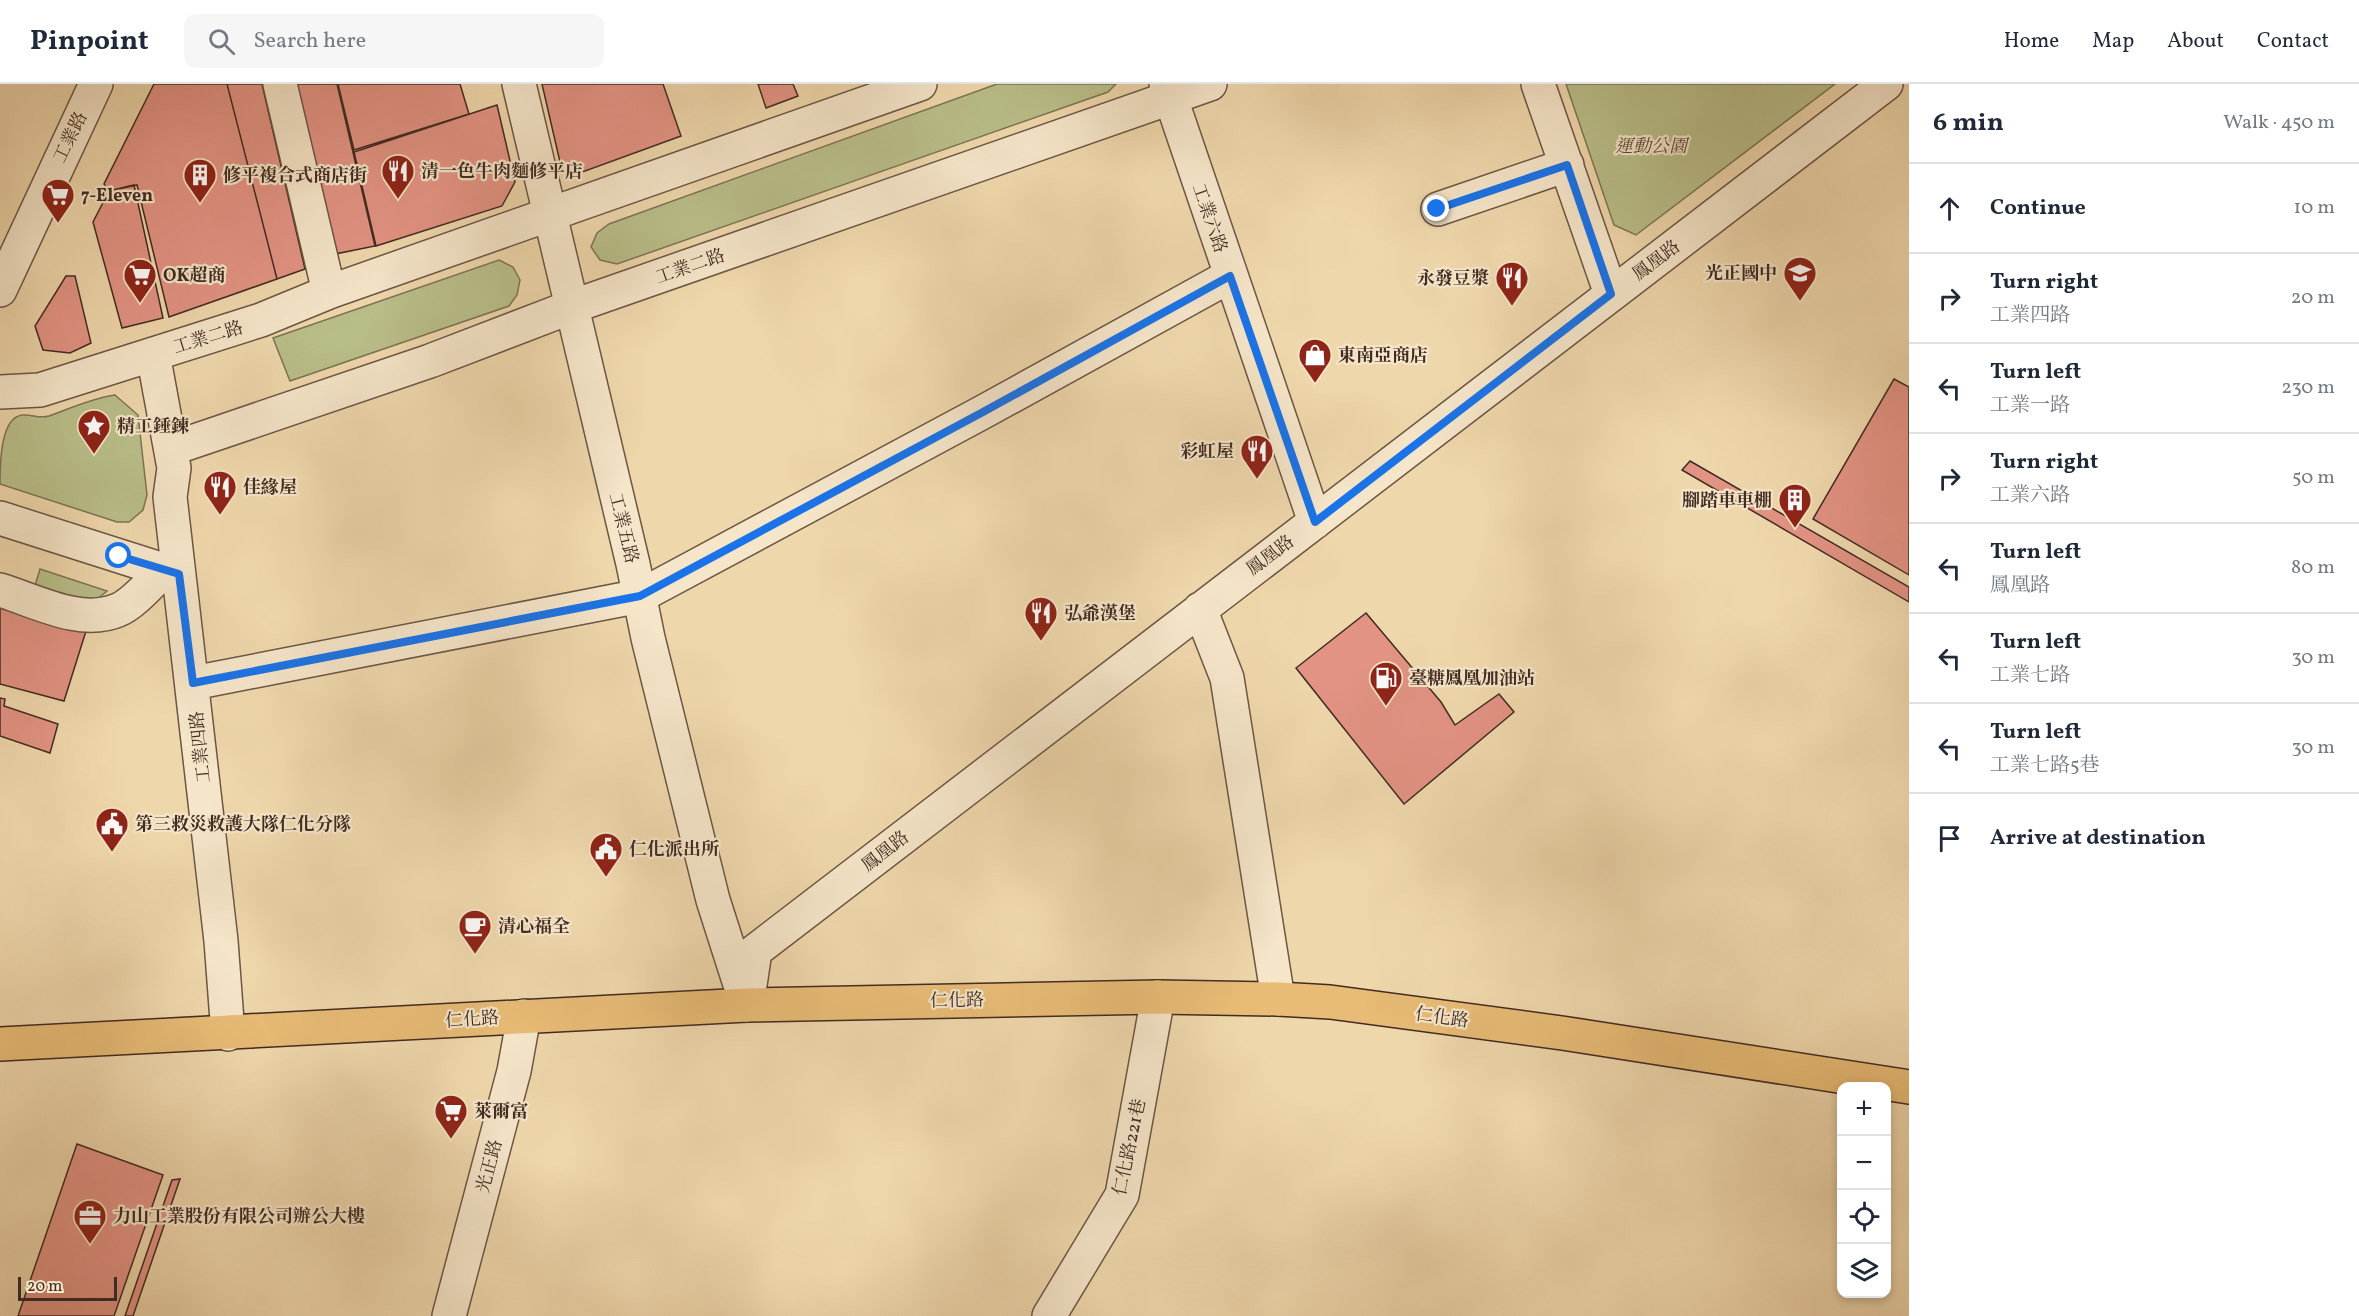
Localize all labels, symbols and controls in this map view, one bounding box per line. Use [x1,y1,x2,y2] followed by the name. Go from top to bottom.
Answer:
[184,14,604,68] search box
[30,22,148,61] text: Pinpoint
[205,25,238,58] icon: search
[253,26,366,57] text: Search here
[2004,27,2059,56] text: Home
[2092,27,2134,56] text: Map
[2167,27,2224,56] text: About
[2257,27,2329,56] text: Contact
[1933,105,2004,141] text: 6 min
[48,108,94,167] street label: 工業路
[2223,109,2335,137] text: Walk · 450 m
[1615,135,1690,160] park label: 運動公園
[380,153,416,200] restaurant icon: 清一色牛肉麵修平店
[182,157,218,204] building icon: 修平複合式商店街
[421,160,583,185] place label: 清一色牛肉麵修平店
[223,164,367,189] place label: 修平複合式商店街
[40,177,76,224] supermarket icon: 7-Eleven
[1185,180,1232,257] street label: 工業六路
[81,184,153,209] place label: 7-Eleven
[1933,192,1966,225] icon: ahead
[1990,193,2086,224] text: Continue
[2294,194,2335,222] text: 10 m
[1423,195,1449,221] route end
[1628,235,1686,287] street label: 鳳凰路
[652,244,729,291] street label: 工業二路
[1782,255,1818,302] school or university icon: 光正國中
[122,257,158,304] supermarket icon: OK超商
[1494,260,1530,307] restaurant icon: 永發豆漿
[1705,262,1777,287] place label: 光正國中
[163,264,225,289] place label: OK超商
[1417,267,1489,292] place label: 永發豆漿
[1990,267,2098,298] text: Turn right
[1933,282,1966,315] icon: right
[2291,284,2335,312] text: 20 m
[1990,302,2070,330] text: 工業四路
[170,316,247,361] street label: 工業二路
[1297,337,1333,384] shop icon: 東南亞商店
[1338,344,1428,369] place label: 東南亞商店
[1990,357,2081,388] text: Turn left
[1933,372,1966,405] icon: left
[2281,374,2335,402] text: 230 m
[1990,392,2070,420] text: 工業一路
[76,408,112,455] place icon: 精工錘鍊
[117,415,189,440] place label: 精工錘鍊
[1239,433,1275,480] restaurant icon: 彩虹屋
[1180,440,1234,465] place label: 彩虹屋
[1990,447,2098,478] text: Turn right
[1933,462,1966,495] icon: right
[2292,464,2335,492] text: 50 m
[202,469,238,516] restaurant icon: 佳緣屋
[243,476,297,501] place label: 佳緣屋
[1777,482,1813,529] building icon: 腳踏車車棚
[1990,482,2070,510] text: 工業六路
[1682,489,1772,514] place label: 腳踏車車棚
[602,490,643,566] street label: 工業五路
[1242,530,1300,582] street label: 鳳凰路
[1990,537,2081,568] text: Turn left
[105,542,131,568] route start
[1933,552,1966,585] icon: left
[2291,554,2335,582] text: 80 m
[1990,572,2050,600] text: 鳳凰路
[1023,595,1059,642] restaurant icon: 弘爺漢堡
[1064,602,1136,627] place label: 弘爺漢堡
[1990,627,2081,658] text: Turn left
[1933,642,1966,675] icon: left
[2291,644,2335,672] text: 30 m
[1368,660,1404,707] fuel station icon: 臺糖鳳凰加油站
[1990,662,2070,690] text: 工業七路
[1409,667,1535,692] place label: 臺糖鳳凰加油站
[185,710,218,784] street label: 工業四路
[1990,717,2081,748] text: Turn left
[1933,732,1966,765] icon: left
[2291,734,2335,762] text: 30 m
[1990,752,2100,780] text: 工業七路5巷
[94,806,130,853] public building icon: 第三救災救護大隊仁化分隊
[135,813,351,838] place label: 第三救災救護大隊仁化分隊
[1933,822,1966,855] icon: arrive
[1990,823,2206,854] text: Arrive at destination
[857,826,915,879] street label: 鳳凰路
[588,831,624,878] public building icon: 仁化派出所
[629,838,720,863] place label: 仁化派出所
[457,908,493,955] cafe icon: 清心福全
[498,915,570,940] place label: 清心福全
[930,989,984,1014] street label: 仁化路
[1413,1002,1470,1035] street label: 仁化路
[444,1006,500,1035] street label: 仁化路
[1837,1082,1891,1298] map controls
[1837,1082,1891,1136] button: +
[433,1093,469,1140] supermarket icon: 萊爾富
[1108,1097,1153,1198] street label: 仁化路221巷
[474,1100,528,1125] place label: 萊爾富
[1837,1136,1891,1190] button: −
[471,1137,510,1196] street label: 光正路
[1837,1190,1891,1244] button: locate
[72,1198,108,1245] office icon: 力山工業股份有限公司辦公大樓
[113,1205,365,1230] place label: 力山工業股份有限公司辦公大樓
[1837,1244,1891,1298] button: layers
[18,1274,117,1302] scale bar
[27,1276,62,1298] text: 20 m

